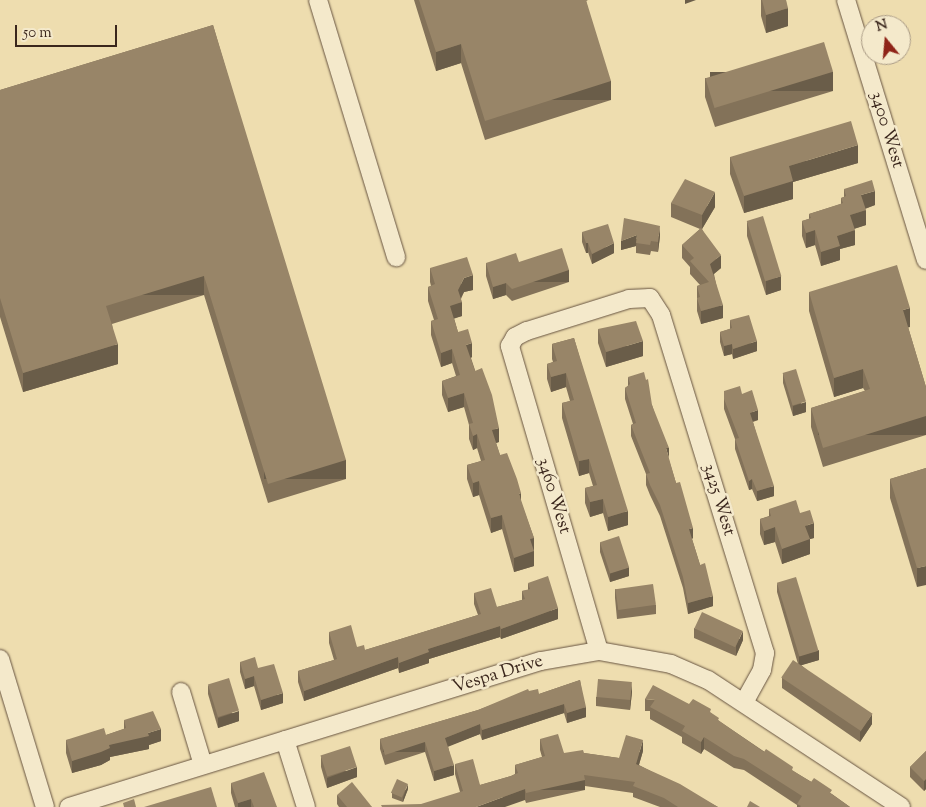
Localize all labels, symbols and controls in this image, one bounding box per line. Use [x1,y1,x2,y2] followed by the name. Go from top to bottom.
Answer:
[18,15,120,47] scale bar
[861,15,911,65] north arrow
[874,15,890,38] text: N
[23,23,52,44] text: 50 m
[864,89,908,171] street label: 3400 West
[531,455,575,537] street label: 3460 West
[697,461,739,539] street label: 3425 West
[450,651,546,699] street label: Vespa Drive

